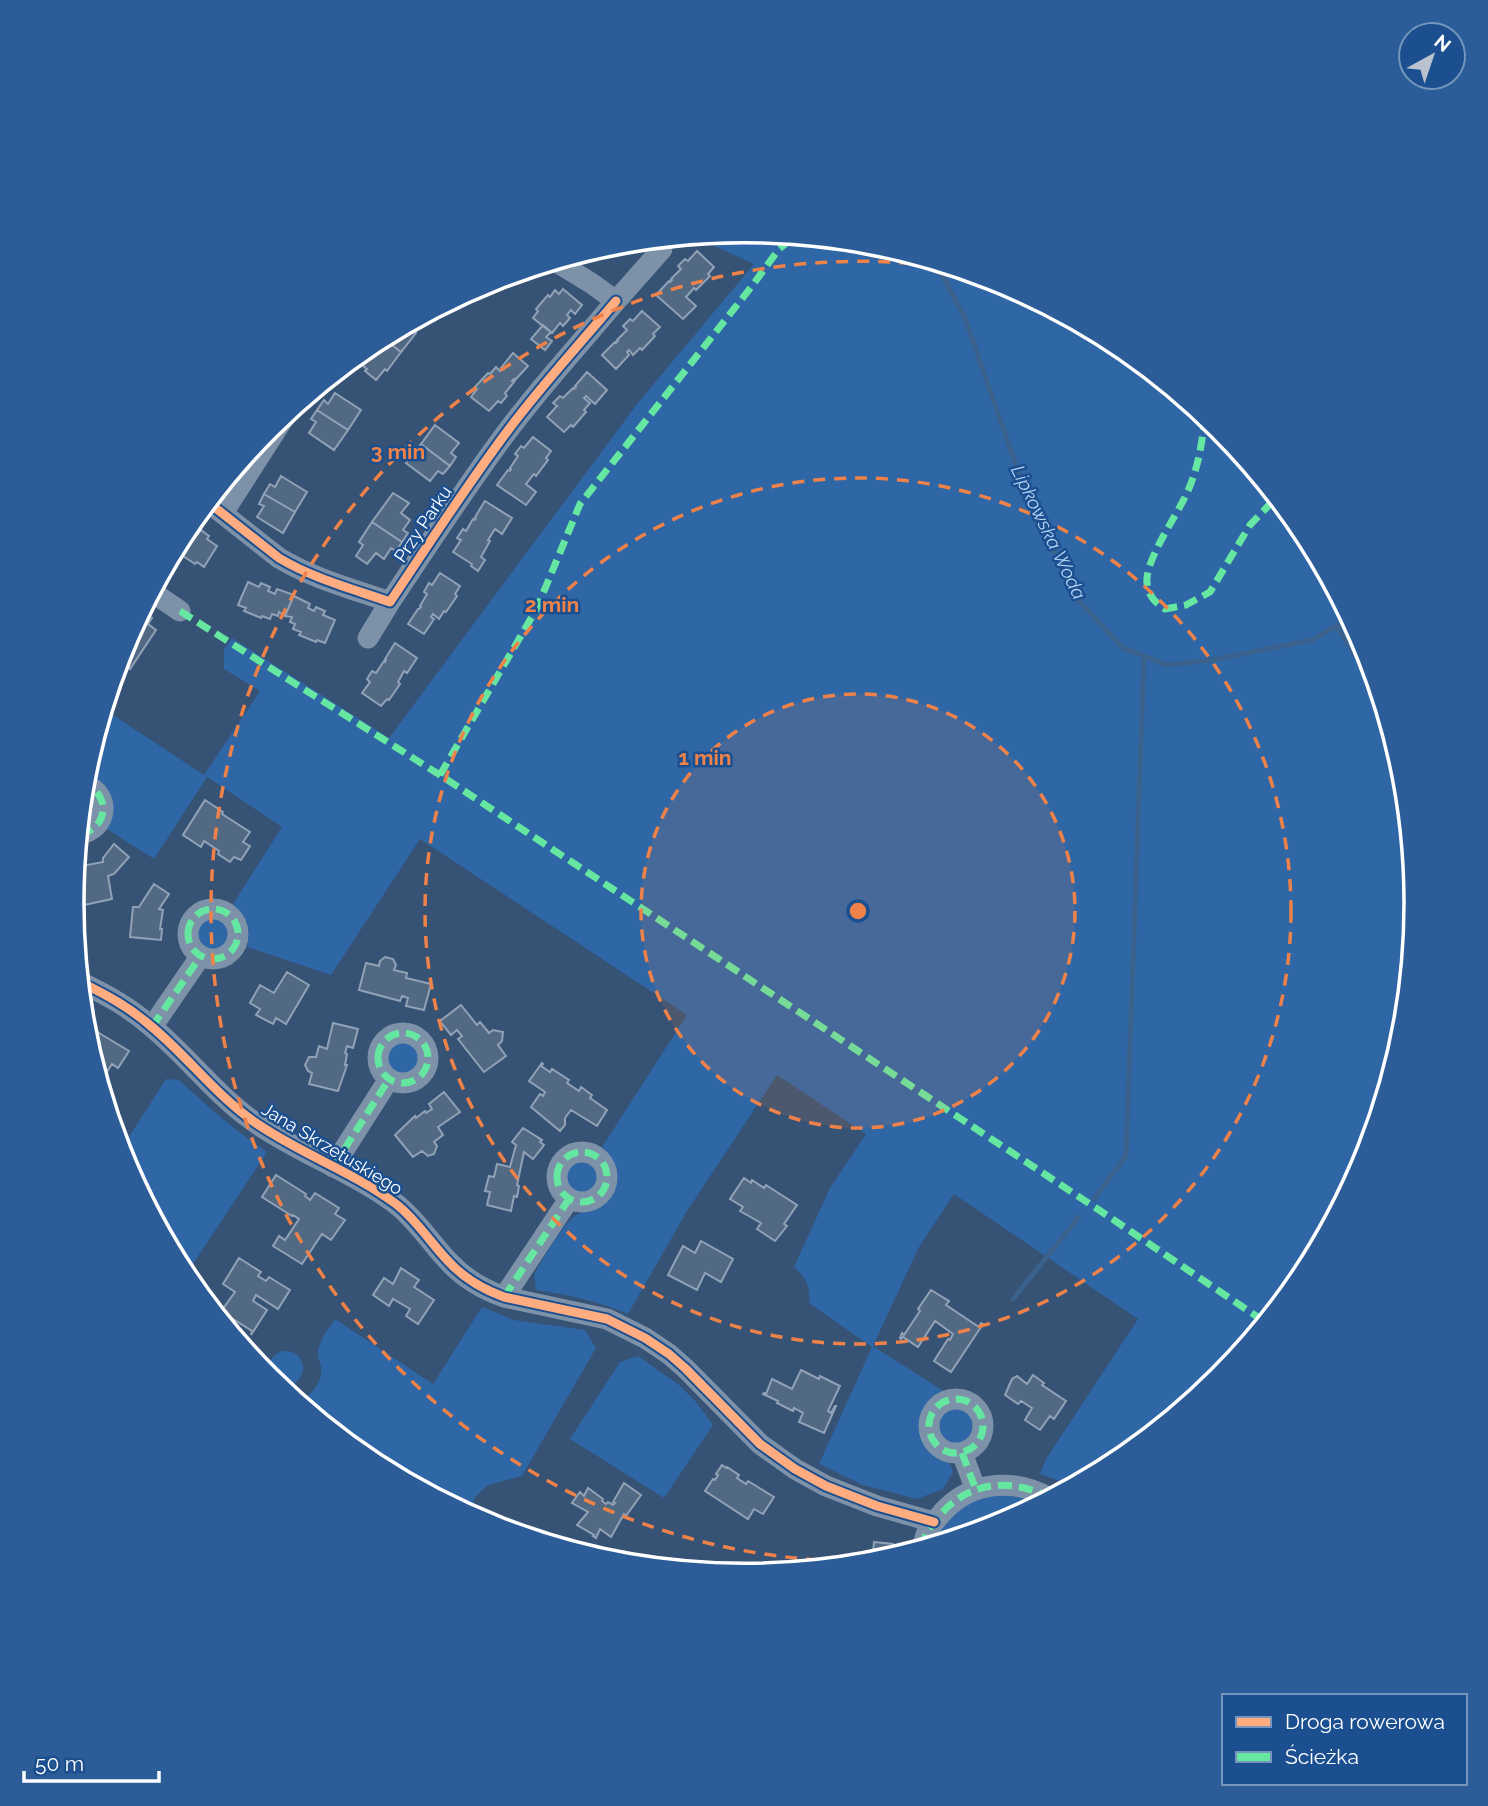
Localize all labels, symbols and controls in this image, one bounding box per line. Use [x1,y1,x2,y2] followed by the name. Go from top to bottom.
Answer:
[1397,21,1467,91] north arrow
[1430,30,1456,56] text: N
[371,439,425,464] text: 3 min
[1007,461,1091,603] water label: Lipkowska Woda
[389,482,456,566] street label: Przy Parku
[525,592,579,617] text: 2 min
[678,745,732,770] text: 1 min
[846,899,870,923] centre of rings
[258,1098,407,1199] street label: Jana Skrzetuskiego
[1222,1694,1467,1785] legend
[1285,1709,1445,1734] text: Droga rowerowa
[24,1740,159,1784] scale bar
[1285,1744,1359,1769] text: Ścieżka
[35,1751,84,1776] text: 50 m

